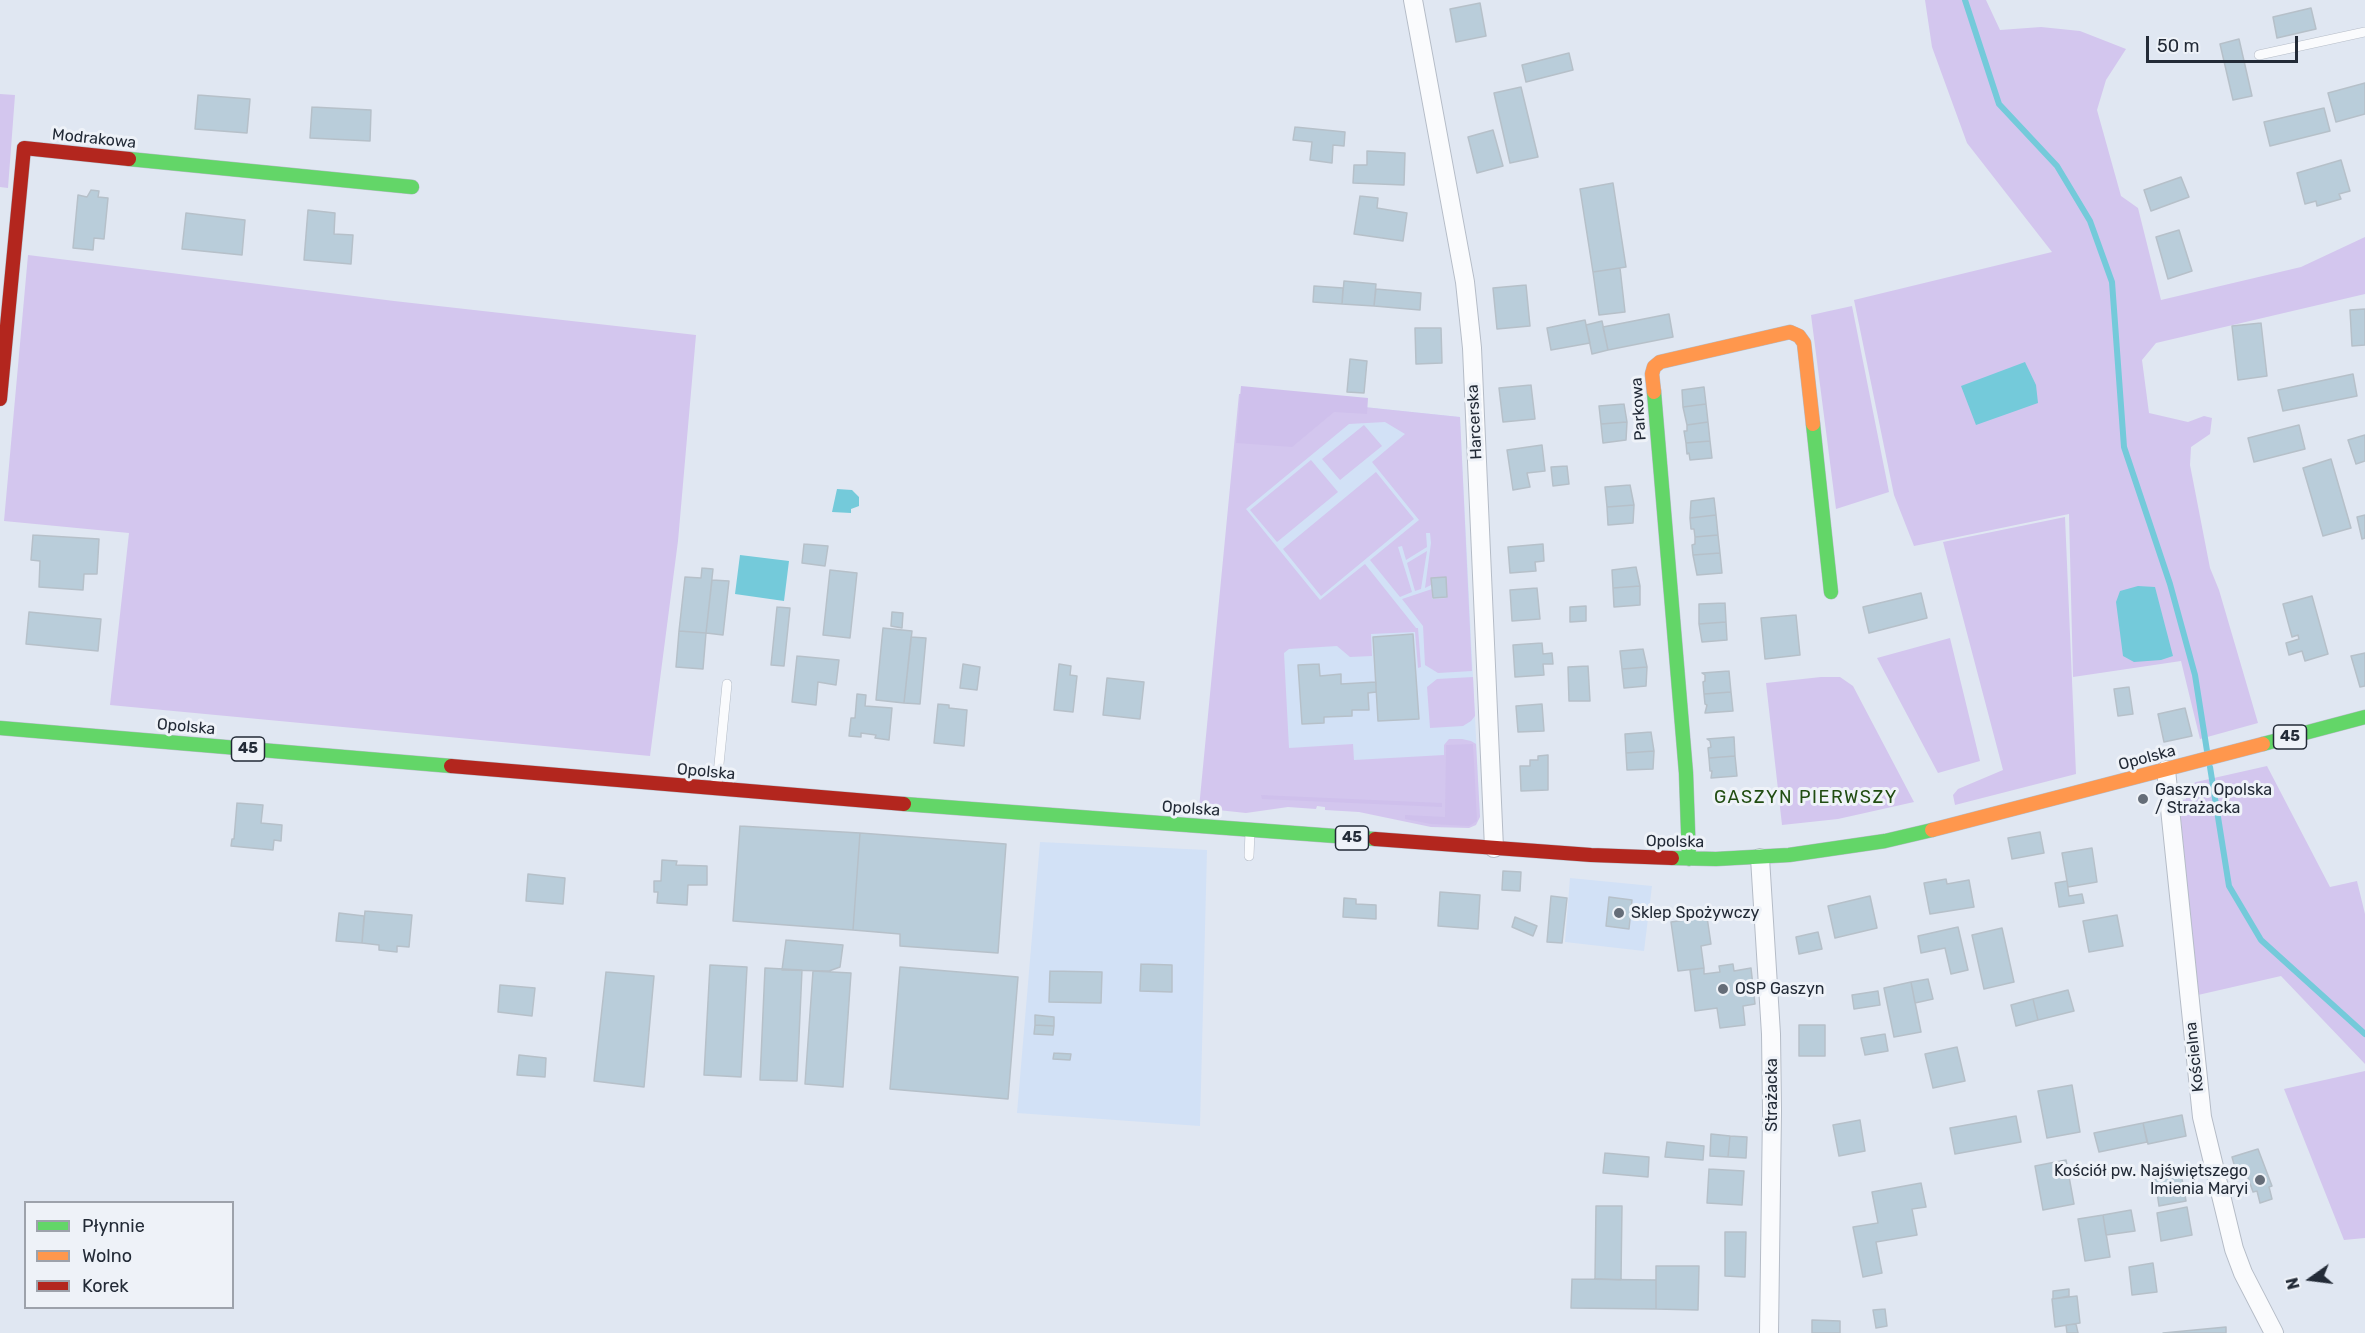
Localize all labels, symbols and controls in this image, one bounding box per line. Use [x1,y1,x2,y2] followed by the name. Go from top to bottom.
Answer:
[2149,24,2300,62] scale bar
[2157,35,2200,57] text: 50 m
[51,125,137,153] street label: Modrakowa
[1627,377,1651,441] street label: Parkowa
[1463,384,1487,460] street label: Harcerska
[156,715,216,739] street label: Opolska
[2274,725,2306,749] road number: 45
[232,737,264,761] road number: 45
[2116,741,2178,775] street label: Opolska
[676,760,736,784] street label: Opolska
[2155,780,2272,818] place label: Gaszyn Opolska / Strażacka
[1714,787,1898,809] district label: GASZYN PIERWSZY
[2136,792,2150,806] marker: Gaszyn Opolska / Strażacka
[1161,797,1221,821] street label: Opolska
[1336,826,1368,850] road number: 45
[1646,832,1704,852] street label: Opolska
[1631,903,1759,923] place label: Sklep Spożywczy
[1612,906,1626,920] marker: Sklep Spożywczy
[1735,979,1825,999] place label: OSP Gaszyn
[1716,982,1730,996] marker: OSP Gaszyn
[2182,1021,2208,1093] street label: Kościelna
[1762,1058,1782,1132] street label: Strażacka
[2054,1161,2248,1199] place label: Kościół pw. Najświętszego Imienia Maryi
[2253,1173,2267,1187] marker: Kościół pw. Najświętszego Imienia Maryi
[24,1201,234,1309] legend
[82,1215,145,1237] text: Płynnie
[82,1245,132,1267] text: Wolno
[2281,1249,2341,1309] north arrow
[82,1275,129,1297] text: Korek
[2282,1276,2304,1291] text: N

